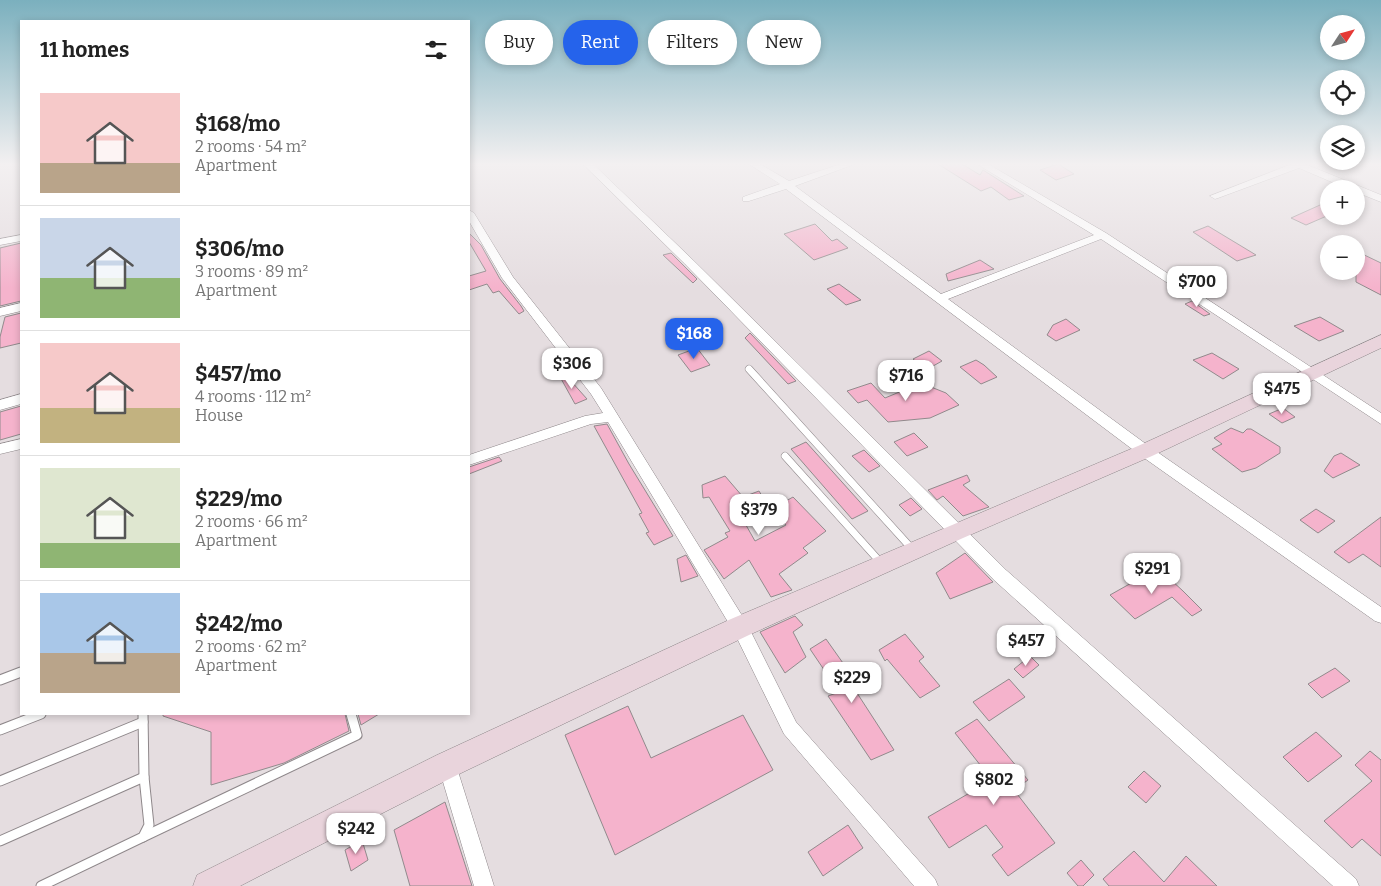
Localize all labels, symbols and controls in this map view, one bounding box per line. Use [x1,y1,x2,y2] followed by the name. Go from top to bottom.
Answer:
[1320,15,1365,60] north arrow
[1320,15,1365,280] map controls
[485,20,553,65] chip: Buy
[563,20,638,65] chip: Rent
[648,20,737,65] chip: Filters
[747,20,821,65] chip: New
[422,36,450,64] icon: filters
[40,37,129,63] text: 11 homes
[1320,70,1365,115] button: locate
[195,111,280,137] text: $168/mo
[80,113,140,173] icon: home
[1320,125,1365,170] button: layers
[195,137,307,156] text: 2 rooms · 54 m²
[195,156,277,175] text: Apartment
[1320,180,1365,225] button: +
[1320,235,1365,280] button: −
[195,236,284,262] text: $306/mo
[80,238,140,298] icon: home
[195,262,308,281] text: 3 rooms · 89 m²
[1167,266,1227,308] pin: $700
[1178,272,1216,291] text: $700
[195,281,277,300] text: Apartment
[664,318,724,360] pin: $168
[676,324,712,343] text: $168
[542,348,602,390] pin: $306
[553,354,591,373] text: $306
[876,360,936,402] pin: $716
[195,361,281,387] text: $457/mo
[80,363,140,423] icon: home
[889,366,923,385] text: $716
[1252,372,1312,415] pin: $475
[1264,379,1300,398] text: $475
[195,387,311,406] text: 4 rooms · 112 m²
[195,406,243,425] text: House
[195,486,282,512] text: $229/mo
[80,488,140,548] icon: home
[729,494,789,536] pin: $379
[741,500,777,519] text: $379
[195,512,308,531] text: 2 rooms · 66 m²
[195,531,277,550] text: Apartment
[1122,552,1182,595] pin: $291
[1134,559,1170,578] text: $291
[195,611,283,637] text: $242/mo
[80,613,140,673] icon: home
[996,624,1056,667] pin: $457
[1008,631,1044,650] text: $457
[195,637,307,656] text: 2 rooms · 62 m²
[195,656,277,675] text: Apartment
[822,662,882,704] pin: $229
[833,668,871,687] text: $229
[964,764,1024,806] pin: $802
[975,770,1013,789] text: $802
[326,812,386,855] pin: $242
[337,819,375,838] text: $242

